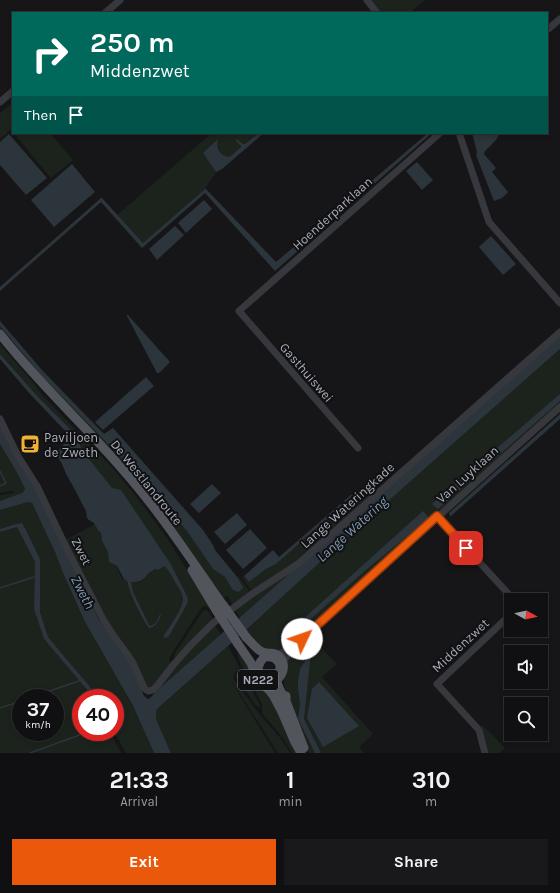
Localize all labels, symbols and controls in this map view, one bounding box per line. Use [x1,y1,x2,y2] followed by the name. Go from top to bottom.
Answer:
[90,26,175,59] text: 250 m
[24,28,76,80] icon: right
[90,60,190,82] text: Middenzwet
[65,104,87,126] icon: arrive
[24,106,57,124] text: Then
[289,174,375,253] street label: Hoenderparklaan
[277,340,336,405] street label: Gasthuiswei
[44,430,98,460] place label: Paviljoen de Zweth
[19,433,41,455] cafe icon: Paviljoen de Zweth
[108,437,186,528] street label: De Westlandroute
[433,443,501,506] street label: Van Luyklaan
[297,459,397,551] street label: Lange Wateringkade
[313,493,391,565] water label: Lange Watering
[449,531,483,565] pin
[68,535,95,568] street label: Zwet
[455,537,477,559] icon: arrive
[67,573,98,612] water label: Zweth
[504,593,548,637] north arrow
[504,593,548,741] map controls
[429,615,492,675] street label: Middenzwet
[281,618,323,660] position arrow
[504,645,548,689] button: sound
[238,670,278,690] road number: N222
[72,689,124,741] speed limit sign: 40
[504,697,548,741] button: search
[27,698,49,721] text: 37
[25,719,51,731] text: km/h
[110,766,169,794] text: 21:33
[286,766,295,794] text: 1
[412,766,450,794] text: 310
[120,794,158,809] text: Arrival
[278,794,302,809] text: min
[425,794,437,809] text: m
[12,839,276,885] button: Exit
[284,839,548,885] button: Share

